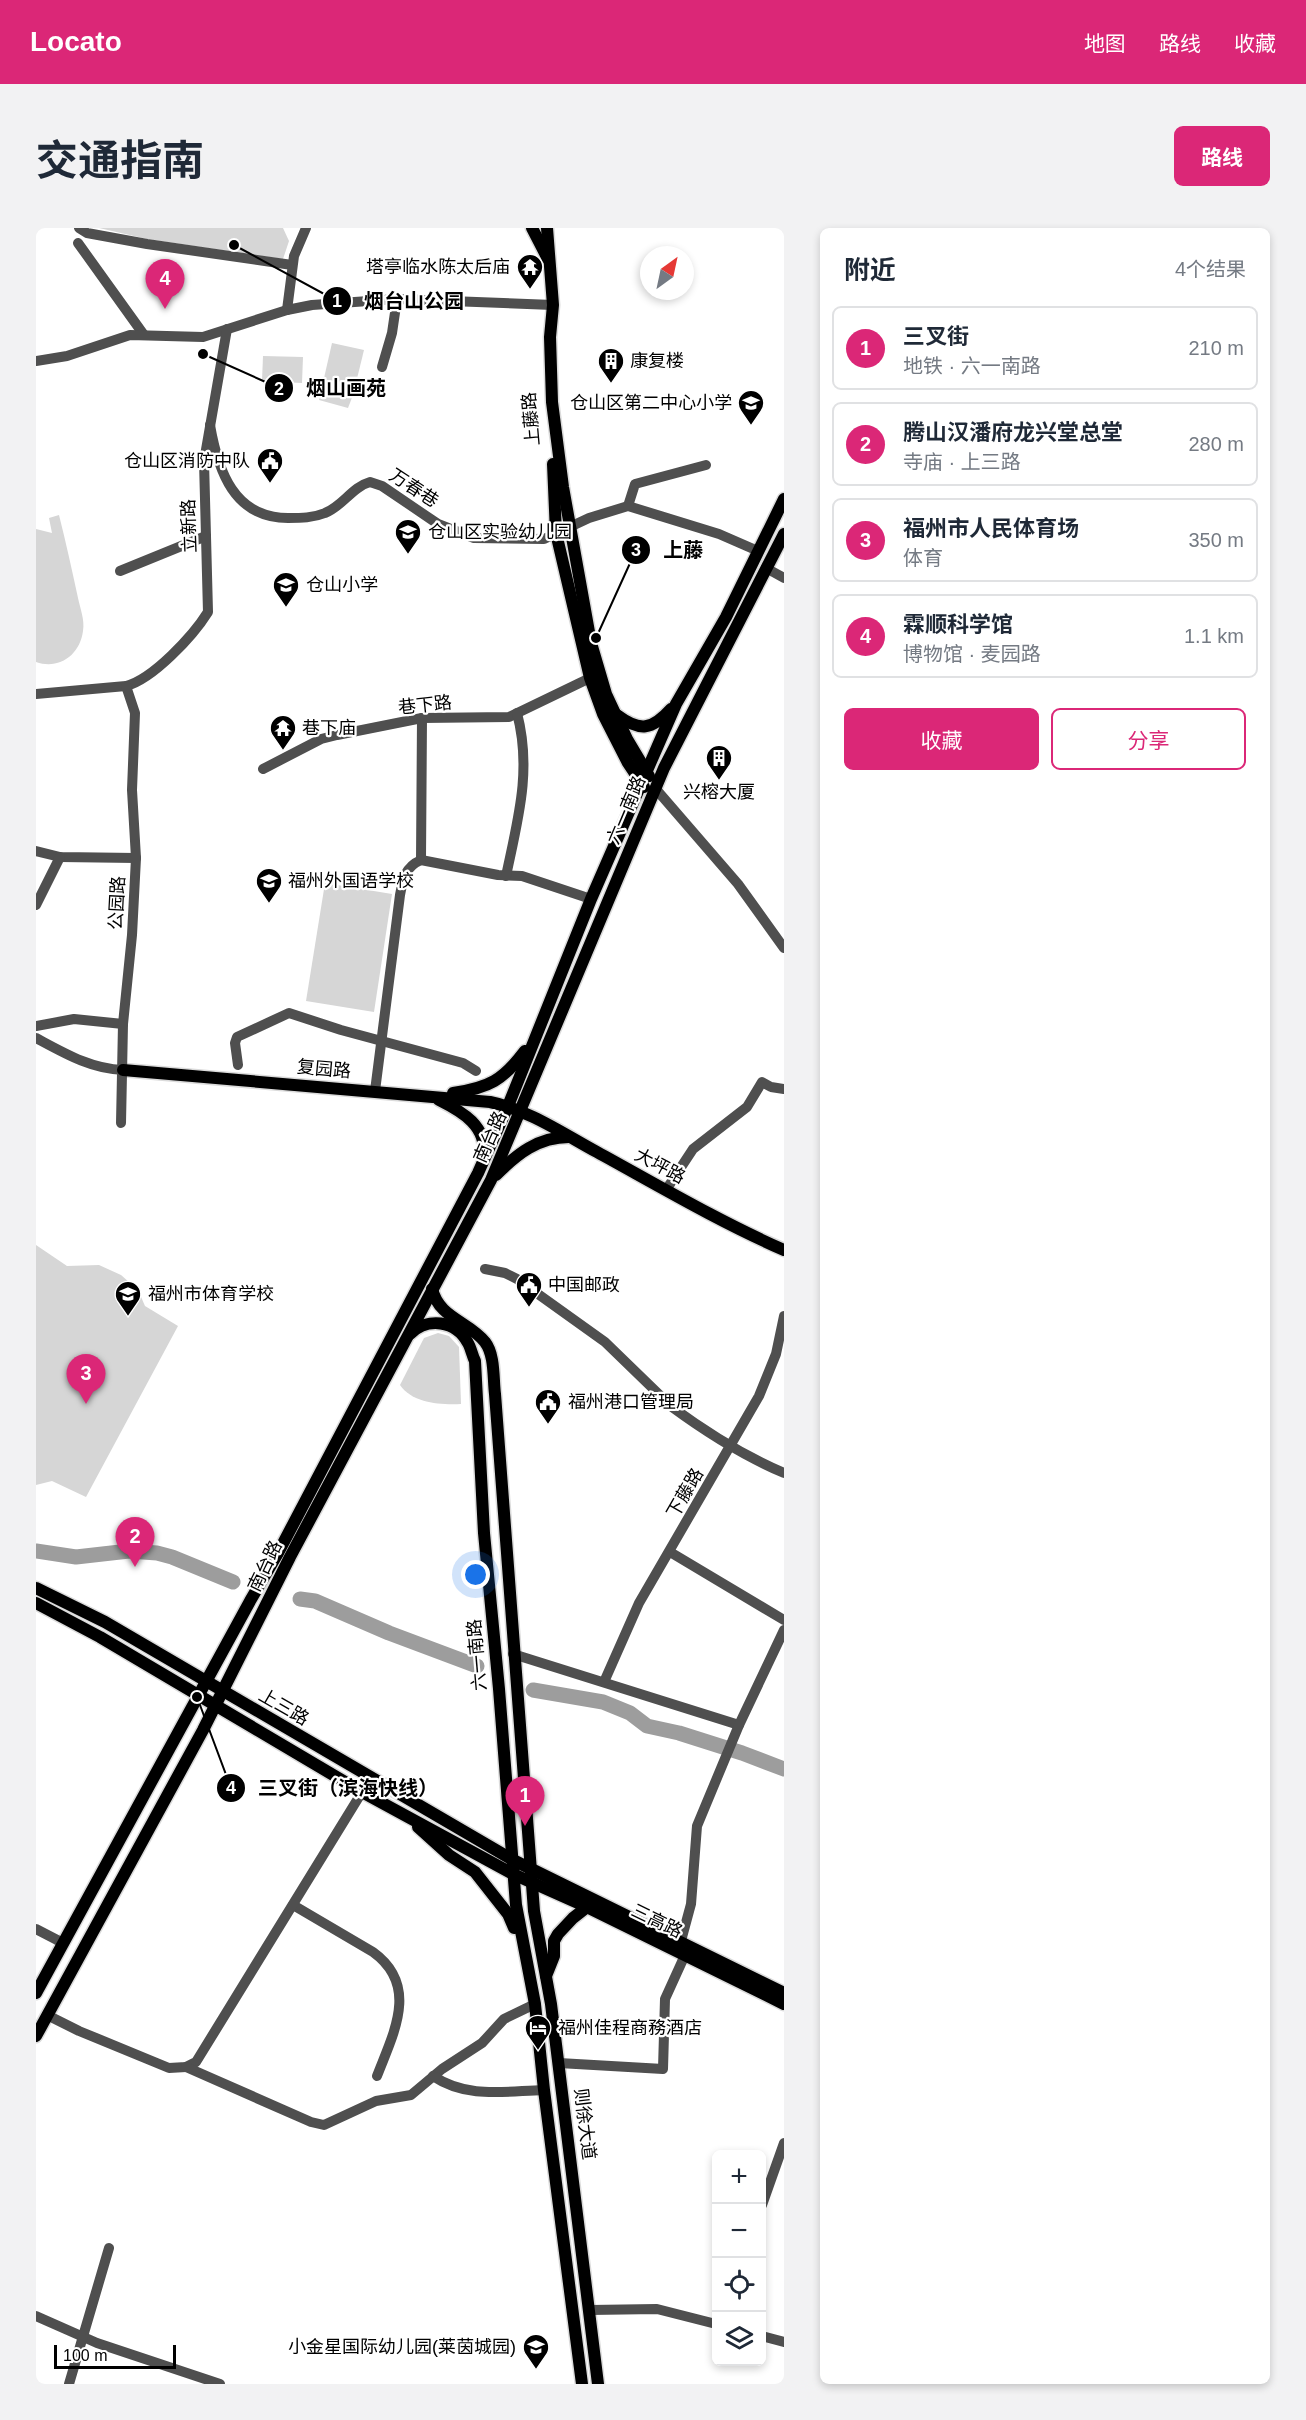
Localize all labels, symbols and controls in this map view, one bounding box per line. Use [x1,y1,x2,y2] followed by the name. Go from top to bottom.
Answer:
[30,26,122,57] text: Locato
[1084,32,1126,55] text: 地图
[1159,32,1201,55] text: 路线
[1234,32,1276,55] text: 收藏
[1174,126,1270,186] button: 路线
[36,137,204,184] text: 交通指南
[640,246,694,300] north arrow
[515,252,545,290] temple icon: 塔亭临水陈太后庙
[844,255,896,285] text: 附近
[366,257,510,277] place label: 塔亭临水陈太后庙
[1175,258,1246,280] text: 4个结果
[146,260,184,309] pin: 4
[322,282,476,320] callout: 烟台山公园
[364,290,464,312] text: 烟台山公园
[332,291,342,311] text: 1
[903,324,969,349] text: 三叉街
[860,337,871,359] text: 1
[1188,337,1244,359] text: 210 m
[596,346,626,384] building icon: 康复楼
[630,351,684,371] place label: 康复楼
[903,355,1041,377] text: 地铁 · 六一南路
[264,369,398,407] callout: 烟山画苑
[306,377,386,399] text: 烟山画苑
[274,379,284,399] text: 2
[736,388,766,426] school or university icon: 仓山区第二中心小学
[519,391,543,447] street label: 上藤路
[570,393,732,413] place label: 仓山区第二中心小学
[903,420,1123,445] text: 腾山汉潘府龙兴堂总堂
[860,433,871,455] text: 2
[1188,433,1244,455] text: 280 m
[255,446,285,484] public building icon: 仓山区消防中队
[124,451,250,471] place label: 仓山区消防中队
[903,451,1021,473] text: 寺庙 · 上三路
[386,465,442,511] street label: 万春巷
[178,499,200,553] street label: 立新路
[903,516,1079,541] text: 福州市人民体育场
[393,517,423,555] school or university icon: 仓山区实验幼儿园
[428,522,572,542] place label: 仓山区实验幼儿园
[860,529,871,551] text: 3
[1188,529,1244,551] text: 350 m
[621,531,715,569] callout: 上藤
[663,539,703,561] text: 上藤
[631,540,641,560] text: 3
[903,547,943,569] text: 体育
[271,570,301,608] school or university icon: 仓山小学
[306,575,378,595] place label: 仓山小学
[903,612,1013,637] text: 霖顺科学馆
[860,625,871,647] text: 4
[1184,625,1244,647] text: 1.1 km
[903,643,1041,665] text: 博物馆 · 麦园路
[397,692,453,718] street label: 巷下路
[844,708,1039,770] button: 收藏
[1051,708,1246,770] button: 分享
[268,713,298,751] temple icon: 巷下庙
[302,718,356,738] place label: 巷下庙
[704,743,734,781] building icon: 兴榕大厦
[603,773,649,847] street label: 六一南路
[683,782,755,802] place label: 兴榕大厦
[254,866,284,904] school or university icon: 福州外国语学校
[288,871,414,891] place label: 福州外国语学校
[106,876,128,930] street label: 公园路
[296,1057,352,1081] street label: 复园路
[470,1108,510,1166] street label: 南台路
[631,1144,689,1188] street label: 大坪路
[514,1270,544,1308] public building icon: 中国邮政
[548,1275,620,1295] place label: 中国邮政
[113,1279,143,1317] school or university icon: 福州市体育学校
[148,1284,274,1304] place label: 福州市体育学校
[67,1354,106,1404] pin: 3
[533,1387,563,1425] public building icon: 福州港口管理局
[568,1392,694,1412] place label: 福州港口管理局
[663,1465,707,1521] street label: 下藤路
[116,1518,154,1567] pin: 2
[244,1537,286,1595] street label: 南台路
[461,1560,490,1589] your location
[464,1618,490,1692] street label: 六一南路
[256,1685,312,1729] street label: 上三路
[216,1769,450,1807] callout: 三叉街（滨海快线）
[506,1776,544,1826] pin: 1
[258,1777,438,1799] text: 三叉街（滨海快线）
[226,1778,236,1798] text: 4
[628,1900,686,1942] street label: 三高路
[523,2013,553,2051] hotel icon: 福州佳程商務酒店
[558,2018,702,2038] place label: 福州佳程商務酒店
[571,2087,599,2161] street label: 则徐大道
[712,2150,766,2366] map controls
[712,2150,766,2204] button: +
[712,2204,766,2258] button: −
[712,2258,766,2312] button: locate
[712,2312,766,2366] button: layers
[521,2332,551,2370] school or university icon: 小金星国际幼儿园(莱茵城园)
[288,2337,516,2357] place label: 小金星国际幼儿园(莱茵城园)
[54,2342,176,2370] scale bar
[63,2347,107,2364] text: 100 m

